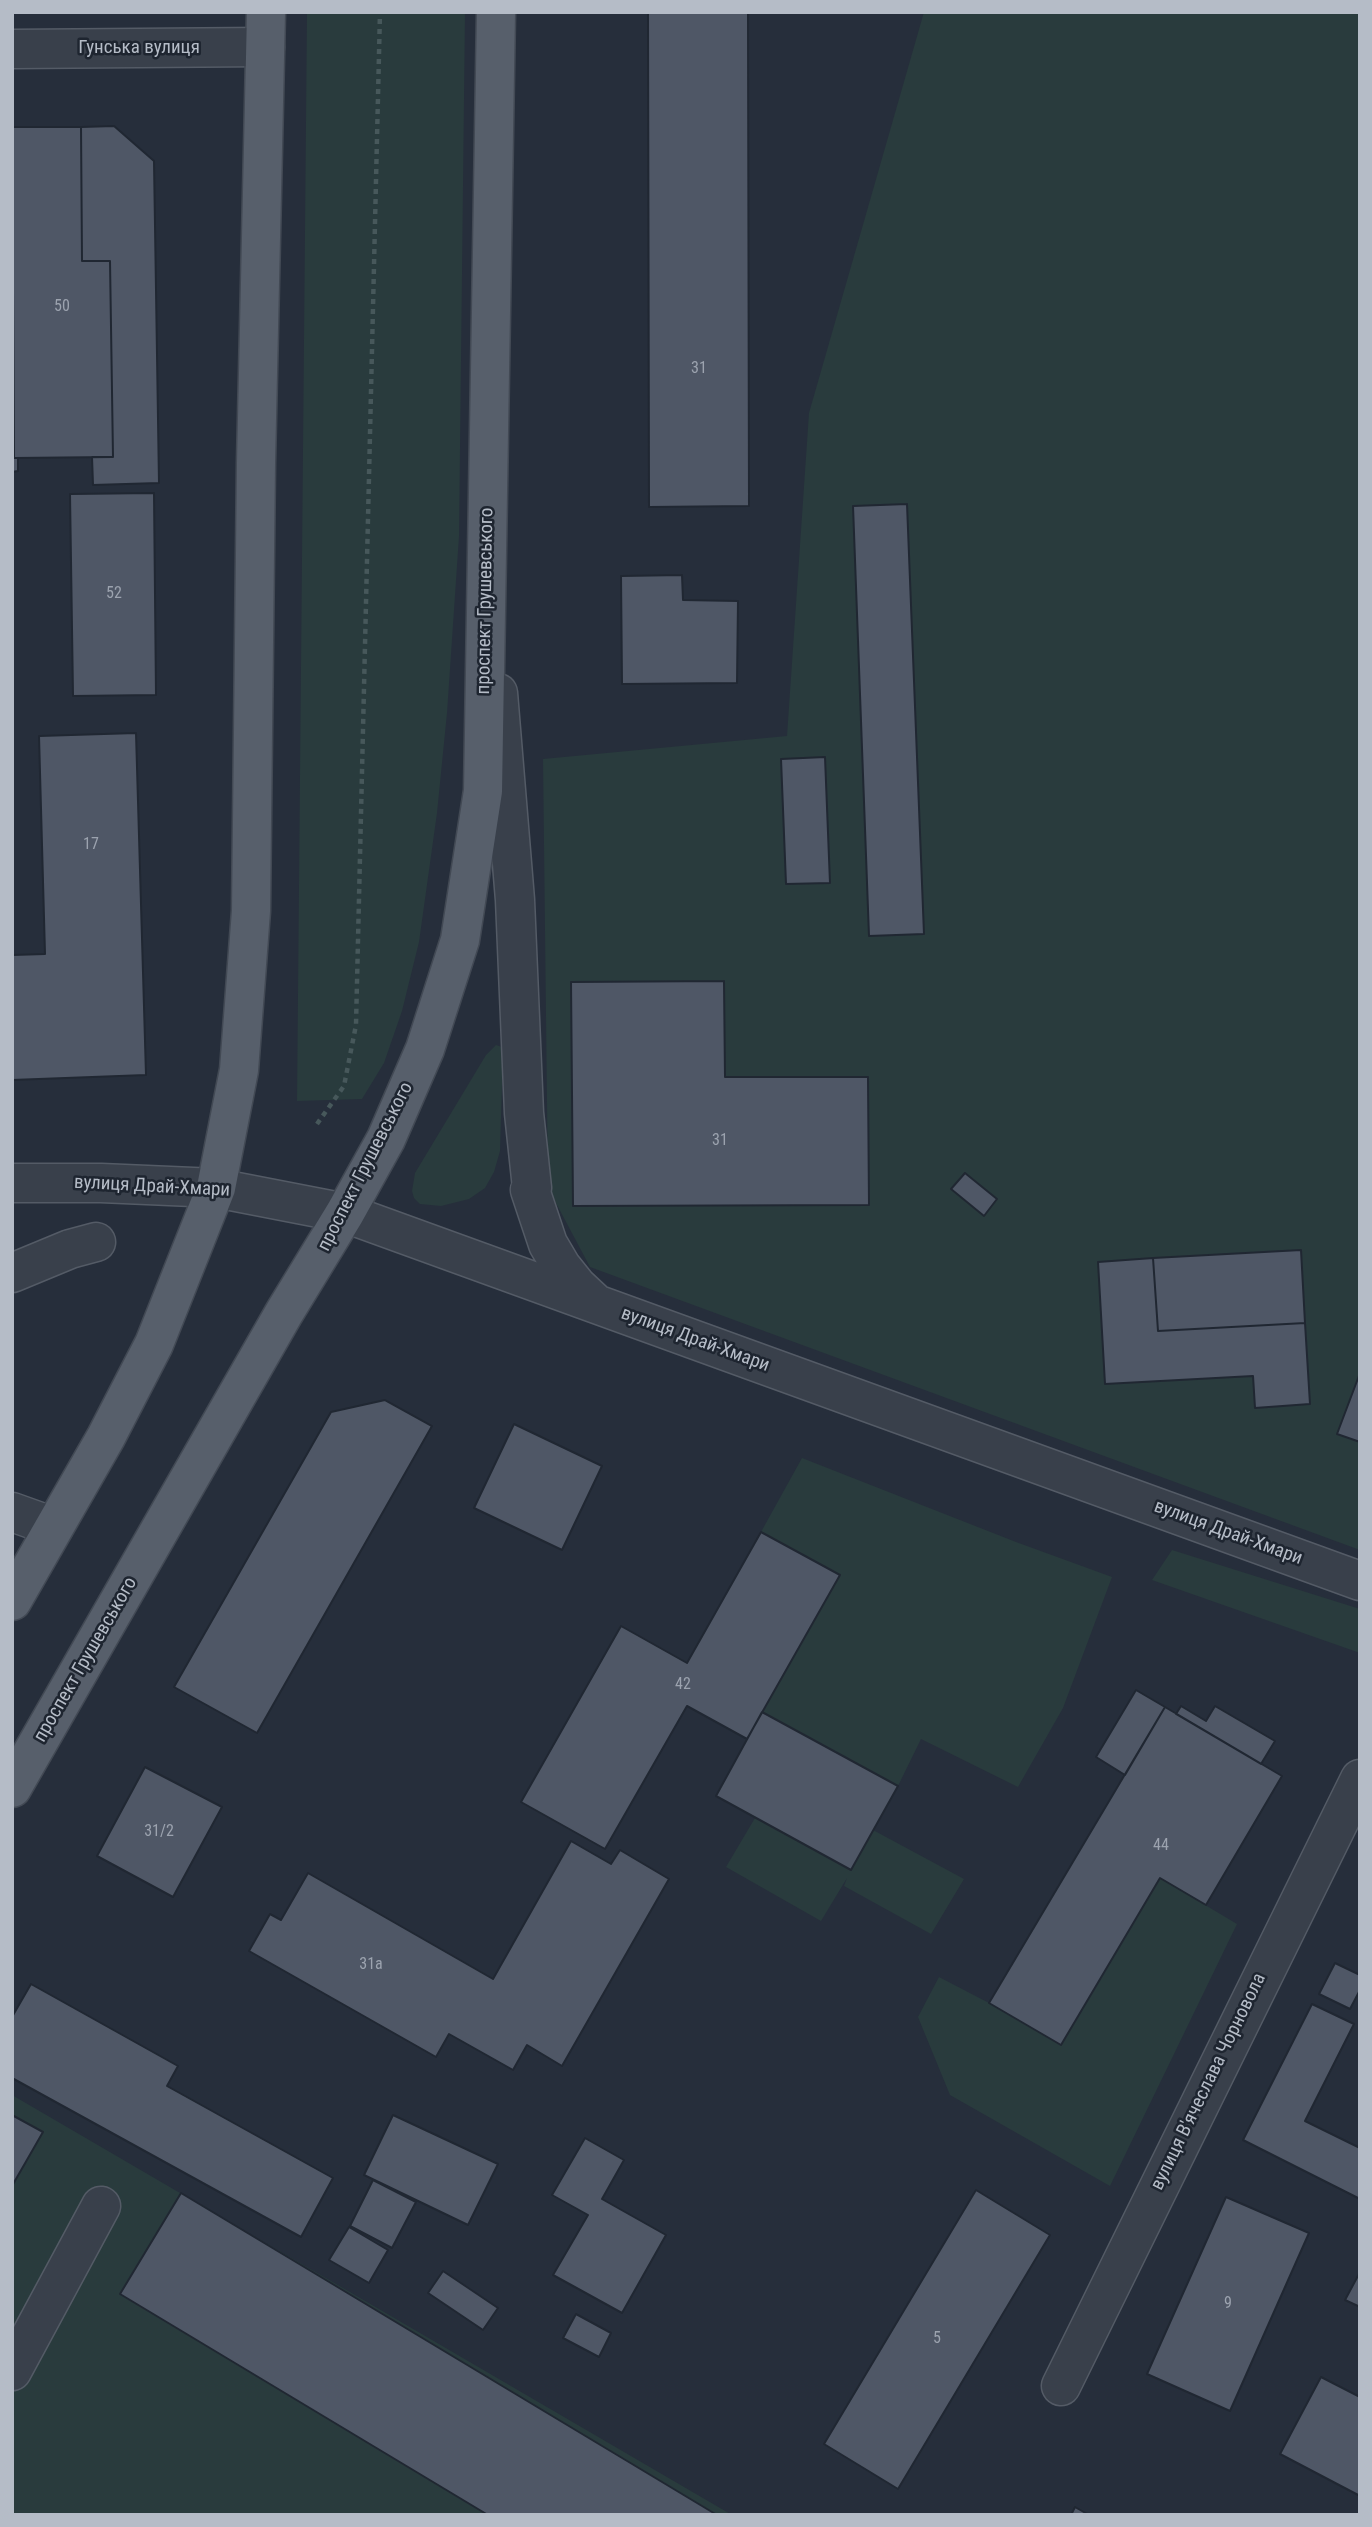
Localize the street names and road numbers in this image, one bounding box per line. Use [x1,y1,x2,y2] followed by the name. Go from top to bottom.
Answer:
[78,37,200,59] street label: Гунська вулиця
[473,507,499,695] street label: проспект Грушевського
[313,1079,419,1255] street label: проспект Грушевського
[73,1172,231,1202] street label: вулиця Драй-Хмари
[618,1303,772,1377] street label: вулиця Драй-Хмари
[1151,1496,1305,1570] street label: вулиця Драй-Хмари
[29,1573,143,1747] street label: проспект Грушевського
[1146,1970,1272,2194] street label: вулиця В'ячеслава Чорновола

